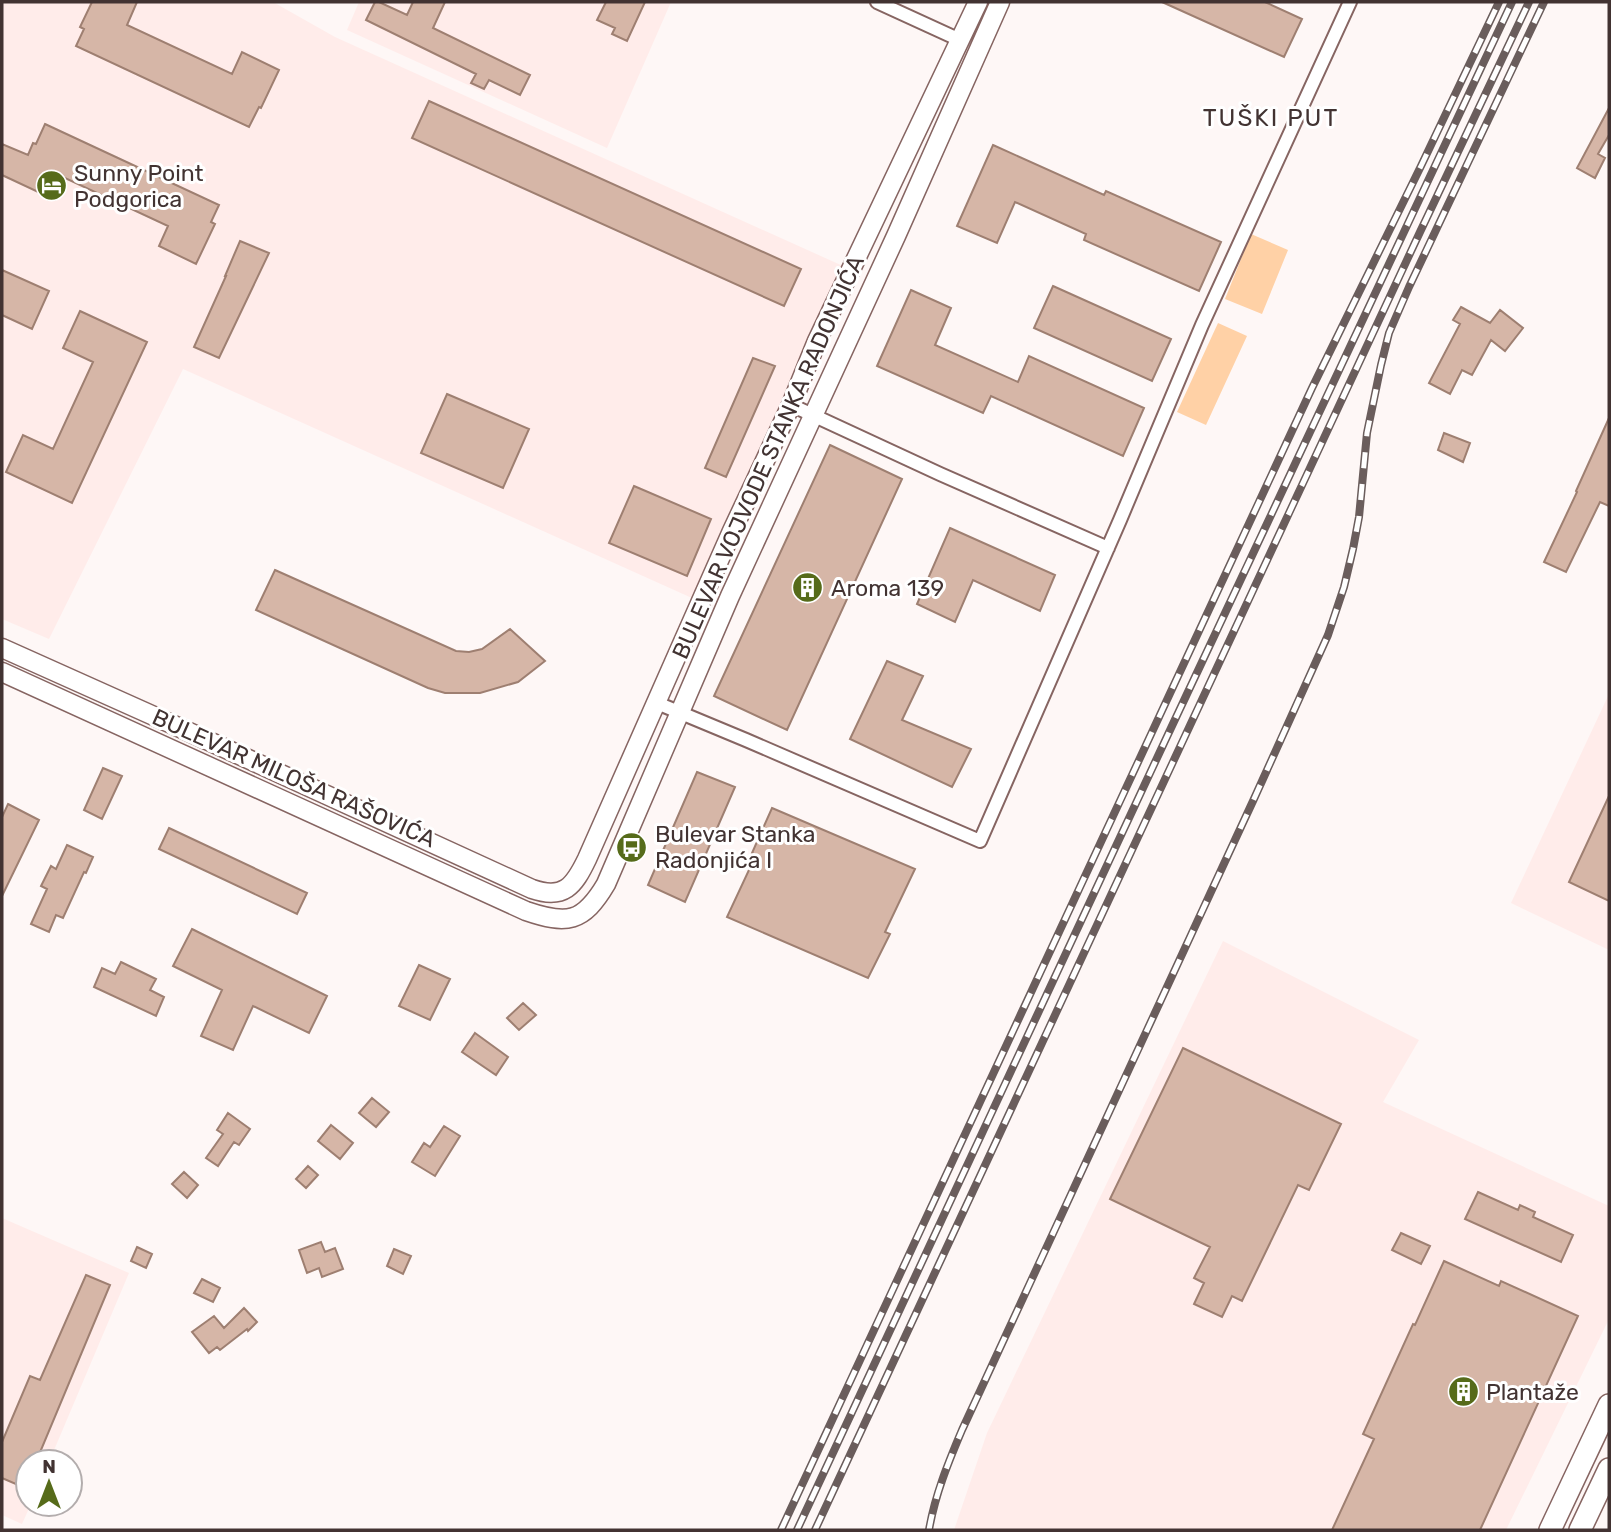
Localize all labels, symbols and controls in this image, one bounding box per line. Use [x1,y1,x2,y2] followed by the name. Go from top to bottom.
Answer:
[1203,104,1339,132] district label: TUŠKI PUT
[74,159,204,213] place label: Sunny Point Podgorica
[34,169,68,203] hotel icon: Sunny Point Podgorica
[666,251,870,663] street label: BULEVAR VOJVODE STANKA RADONJIĆA
[791,571,825,605] building icon: Aroma 139
[831,574,944,602] place label: Aroma 139
[148,703,440,853] street label: BULEVAR MILOŠA RAŠOVIĆA
[655,820,815,874] place label: Bulevar Stanka Radonjića I
[615,830,649,864] bus stop icon: Bulevar Stanka Radonjića I
[1446,1375,1480,1409] building icon: Plantaže
[1486,1378,1579,1406] place label: Plantaže
[14,1448,84,1518] north arrow
[42,1455,56,1478] text: N

